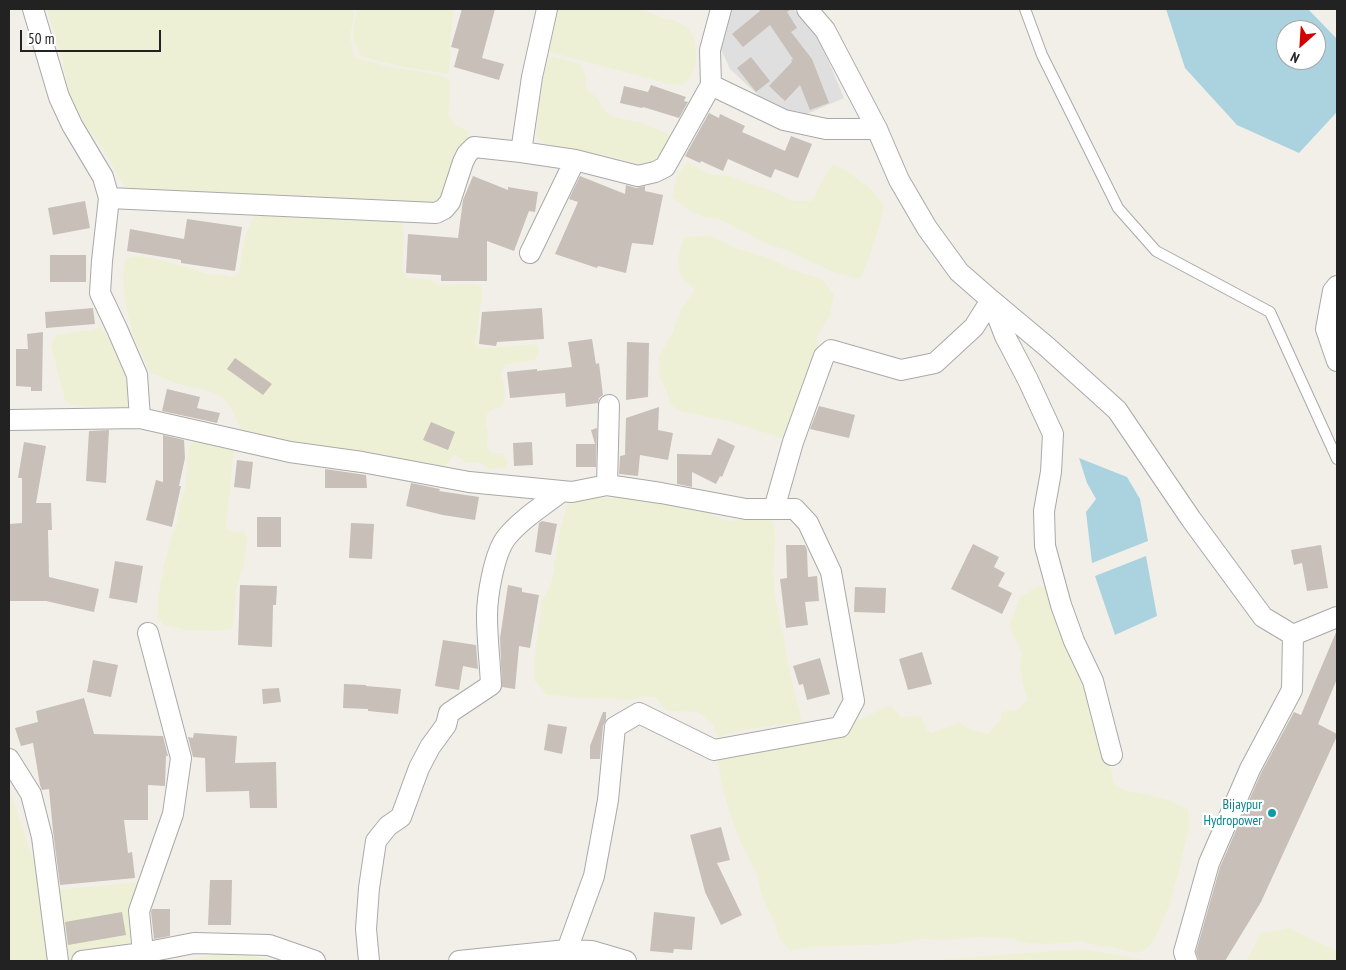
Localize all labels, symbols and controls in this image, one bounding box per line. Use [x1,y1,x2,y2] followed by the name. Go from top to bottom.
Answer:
[22,20,164,52] scale bar
[1276,20,1326,70] north arrow
[28,29,54,48] text: 50 m
[1288,48,1302,67] text: N
[1204,797,1262,830] place label: Bijaypur Hydropower
[1266,807,1278,819] marker: Bijaypur Hydropower

